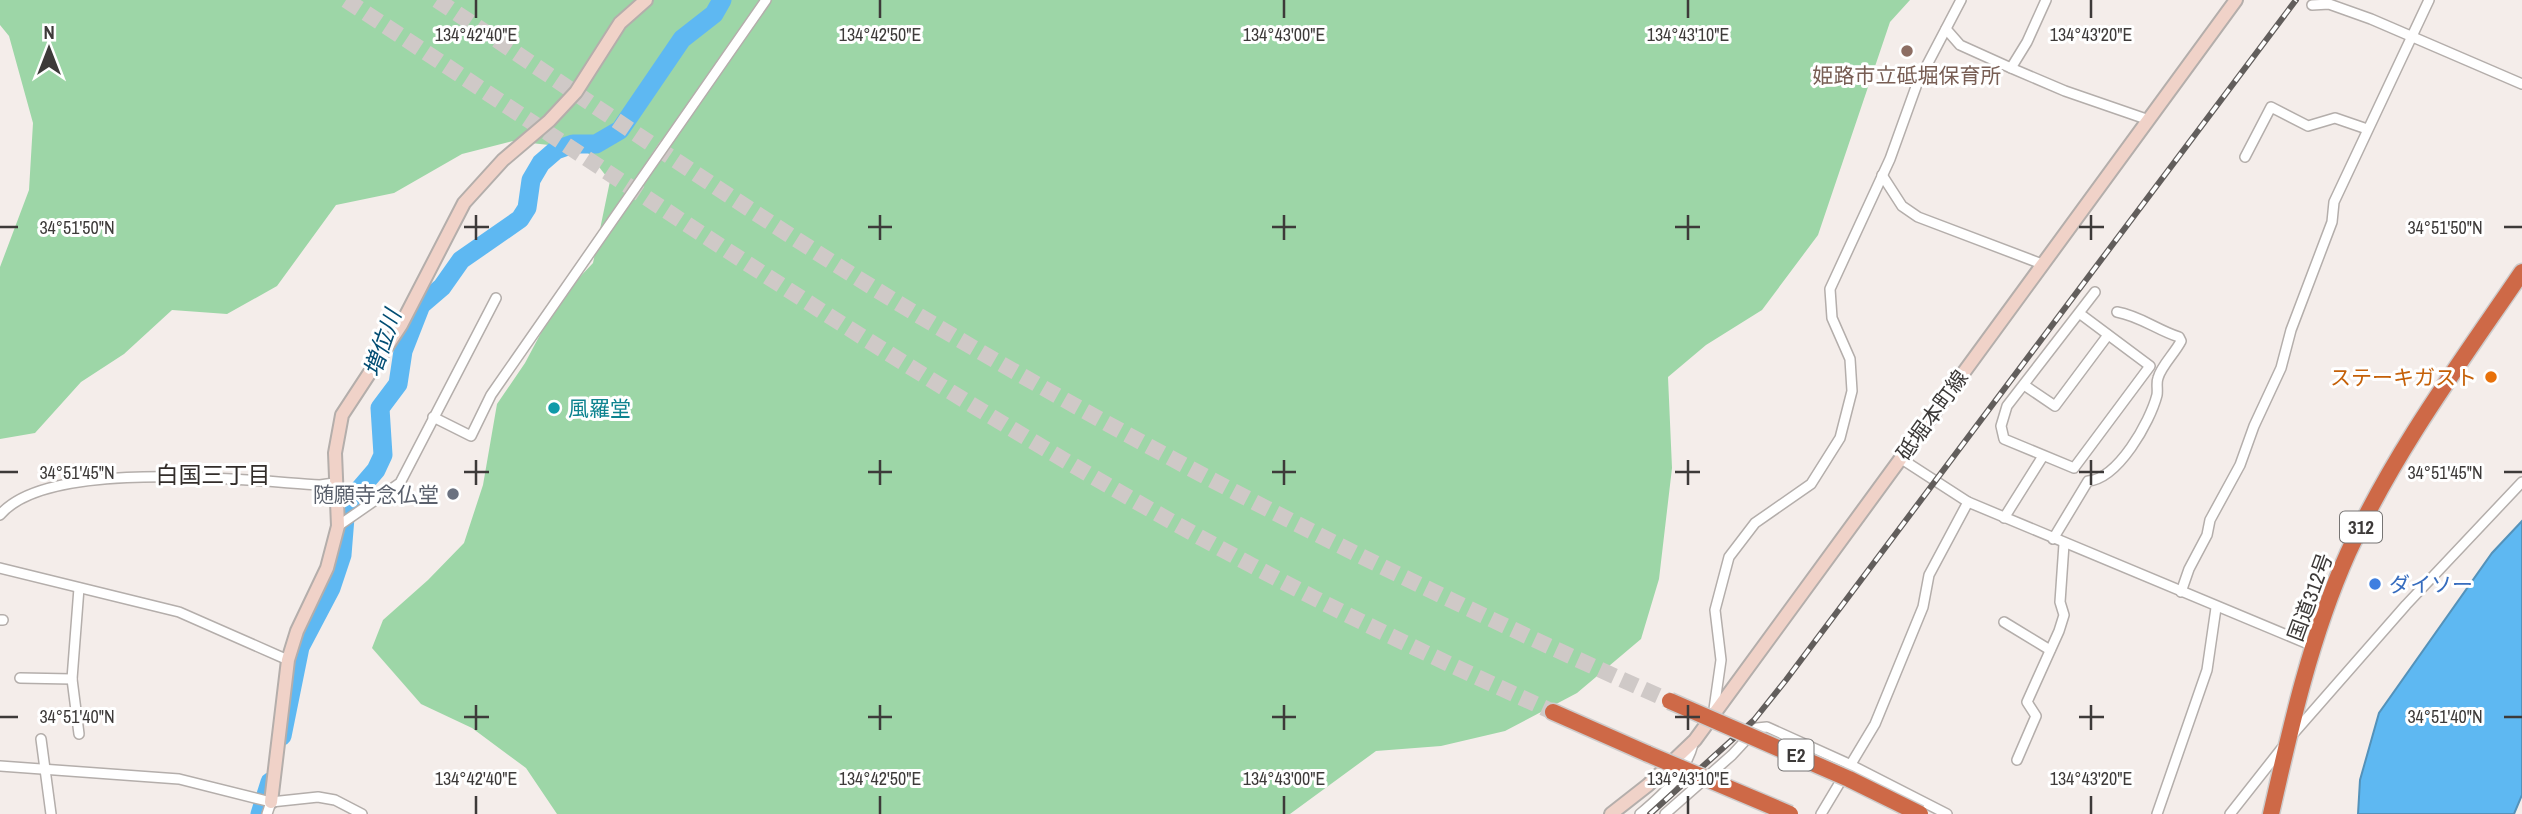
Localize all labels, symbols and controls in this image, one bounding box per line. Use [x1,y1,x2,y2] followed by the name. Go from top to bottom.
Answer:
[14,14,84,84] north arrow
[43,19,55,45] text: N
[435,22,517,47] text: 134°42'40"E
[839,22,921,47] text: 134°42'50"E
[1243,22,1325,47] text: 134°43'00"E
[1647,22,1729,47] text: 134°43'10"E
[2050,22,2132,47] text: 134°43'20"E
[1899,43,1915,59] marker: 姫路市立砥堀保育所
[1813,61,2002,90] place label: 姫路市立砥堀保育所
[39,215,115,240] text: 34°51'50"N
[2407,215,2483,240] text: 34°51'50"N
[356,302,409,381] water label: 増位川
[2330,363,2477,392] place label: ステーキガスト
[1889,364,1975,466] street label: 砥堀本町線
[2483,369,2499,385] marker: ステーキガスト
[568,394,631,423] place label: 風羅堂
[546,400,562,416] marker: 風羅堂
[156,459,271,490] district label: 白国三丁目
[39,460,115,485] text: 34°51'45"N
[2407,460,2483,485] text: 34°51'45"N
[313,480,439,509] place label: 随願寺念仏堂
[445,486,461,502] marker: 随願寺念仏堂
[2340,512,2382,542] road number: 312
[2281,549,2339,645] street label: 国道312号
[2389,570,2473,599] place label: ダイソー
[2367,576,2383,592] marker: ダイソー
[39,704,115,729] text: 34°51'40"N
[2407,704,2483,729] text: 34°51'40"N
[1778,740,1814,770] road number: E2
[435,766,517,791] text: 134°42'40"E
[839,766,921,791] text: 134°42'50"E
[1243,766,1325,791] text: 134°43'00"E
[1647,766,1729,791] text: 134°43'10"E
[2050,766,2132,791] text: 134°43'20"E

